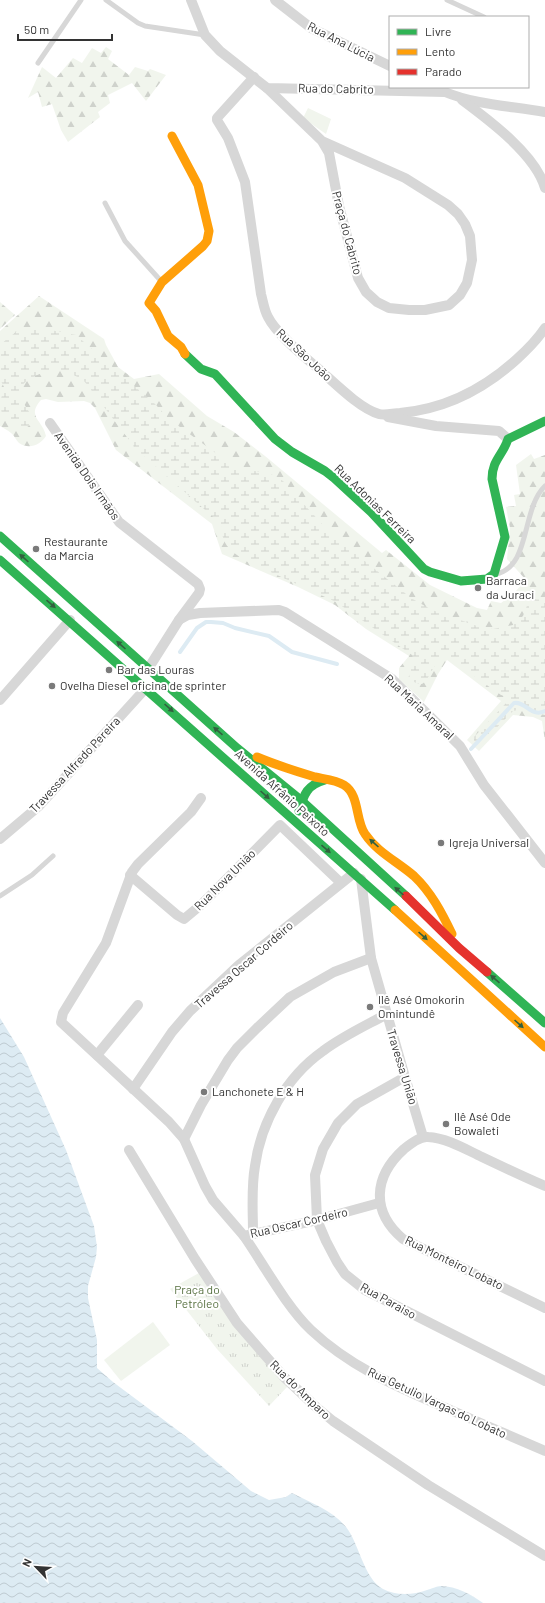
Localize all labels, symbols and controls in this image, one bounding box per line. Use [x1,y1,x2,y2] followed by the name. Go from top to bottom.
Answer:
[18,16,112,42] scale bar
[389,16,529,88] legend
[306,18,377,64] street label: Rua Ana Lúcia
[24,22,49,36] text: 50 m
[425,24,451,38] text: Livre
[425,44,455,58] text: Lento
[425,64,462,78] text: Parado
[298,80,374,96] street label: Rua do Cabrito
[330,189,366,276] street label: Praça do Cabrito
[274,325,335,383] street label: Rua São João
[52,429,124,522] street label: Avenida Dois Irmãos
[332,461,419,546] street label: Rua Adonias Ferreira
[44,534,108,562] place label: Restaurante da Marcia
[31,544,41,554] marker: Restaurante da Marcia
[20,554,29,563] one-way arrow
[486,573,534,601] place label: Barraca da Juraci
[473,583,483,593] marker: Barraca da Juraci
[45,599,56,608] one-way arrow
[116,640,126,650] one-way arrow
[117,662,194,676] place label: Bar das Louras
[104,665,114,675] marker: Bar das Louras
[382,671,457,742] street label: Rua Maria Amaral
[60,678,227,692] place label: Ovelha Diesel oficina de sprinter
[47,681,57,691] marker: Ovelha Diesel oficina de sprinter
[163,704,174,713] one-way arrow
[26,713,122,815] street label: Travessa Alfredo Pereira
[213,727,224,736] one-way arrow
[232,746,333,839] street label: Avenida Afrânio Peixoto
[260,791,271,800] one-way arrow
[449,835,529,849] place label: Igreja Universal
[436,838,446,848] marker: Igreja Universal
[369,839,379,848] one-way arrow
[321,845,332,854] one-way arrow
[191,846,258,913] street label: Rua Nova União
[394,886,405,895] one-way arrow
[191,918,295,1011] street label: Travessa Oscar Cordeiro
[418,931,428,941] one-way arrow
[490,975,499,984] one-way arrow
[378,992,465,1020] place label: Ilê Asé Omokorin Omintundê
[365,1002,375,1012] marker: Ilê Asé Omokorin Omintundê
[514,1019,524,1028] one-way arrow
[385,1027,421,1106] street label: Travessa União
[212,1084,304,1098] place label: Lanchonete E & H
[199,1087,209,1097] marker: Lanchonete E & H
[454,1109,511,1137] place label: Ilê Asé Ode Bowaleti
[441,1119,451,1129] marker: Ilê Asé Ode Bowaleti
[249,1204,349,1240] street label: Rua Oscar Cordeiro
[403,1232,506,1292] street label: Rua Monteiro Lobato
[358,1279,419,1321] street label: Rua Paraiso
[174,1282,220,1310] park label: Praça do Petróleo
[268,1357,334,1422] street label: Rua do Amparo
[366,1364,509,1440] street label: Rua Getulio Vargas do Lobato
[16,1547,56,1587] north arrow
[19,1556,34,1569] text: N

